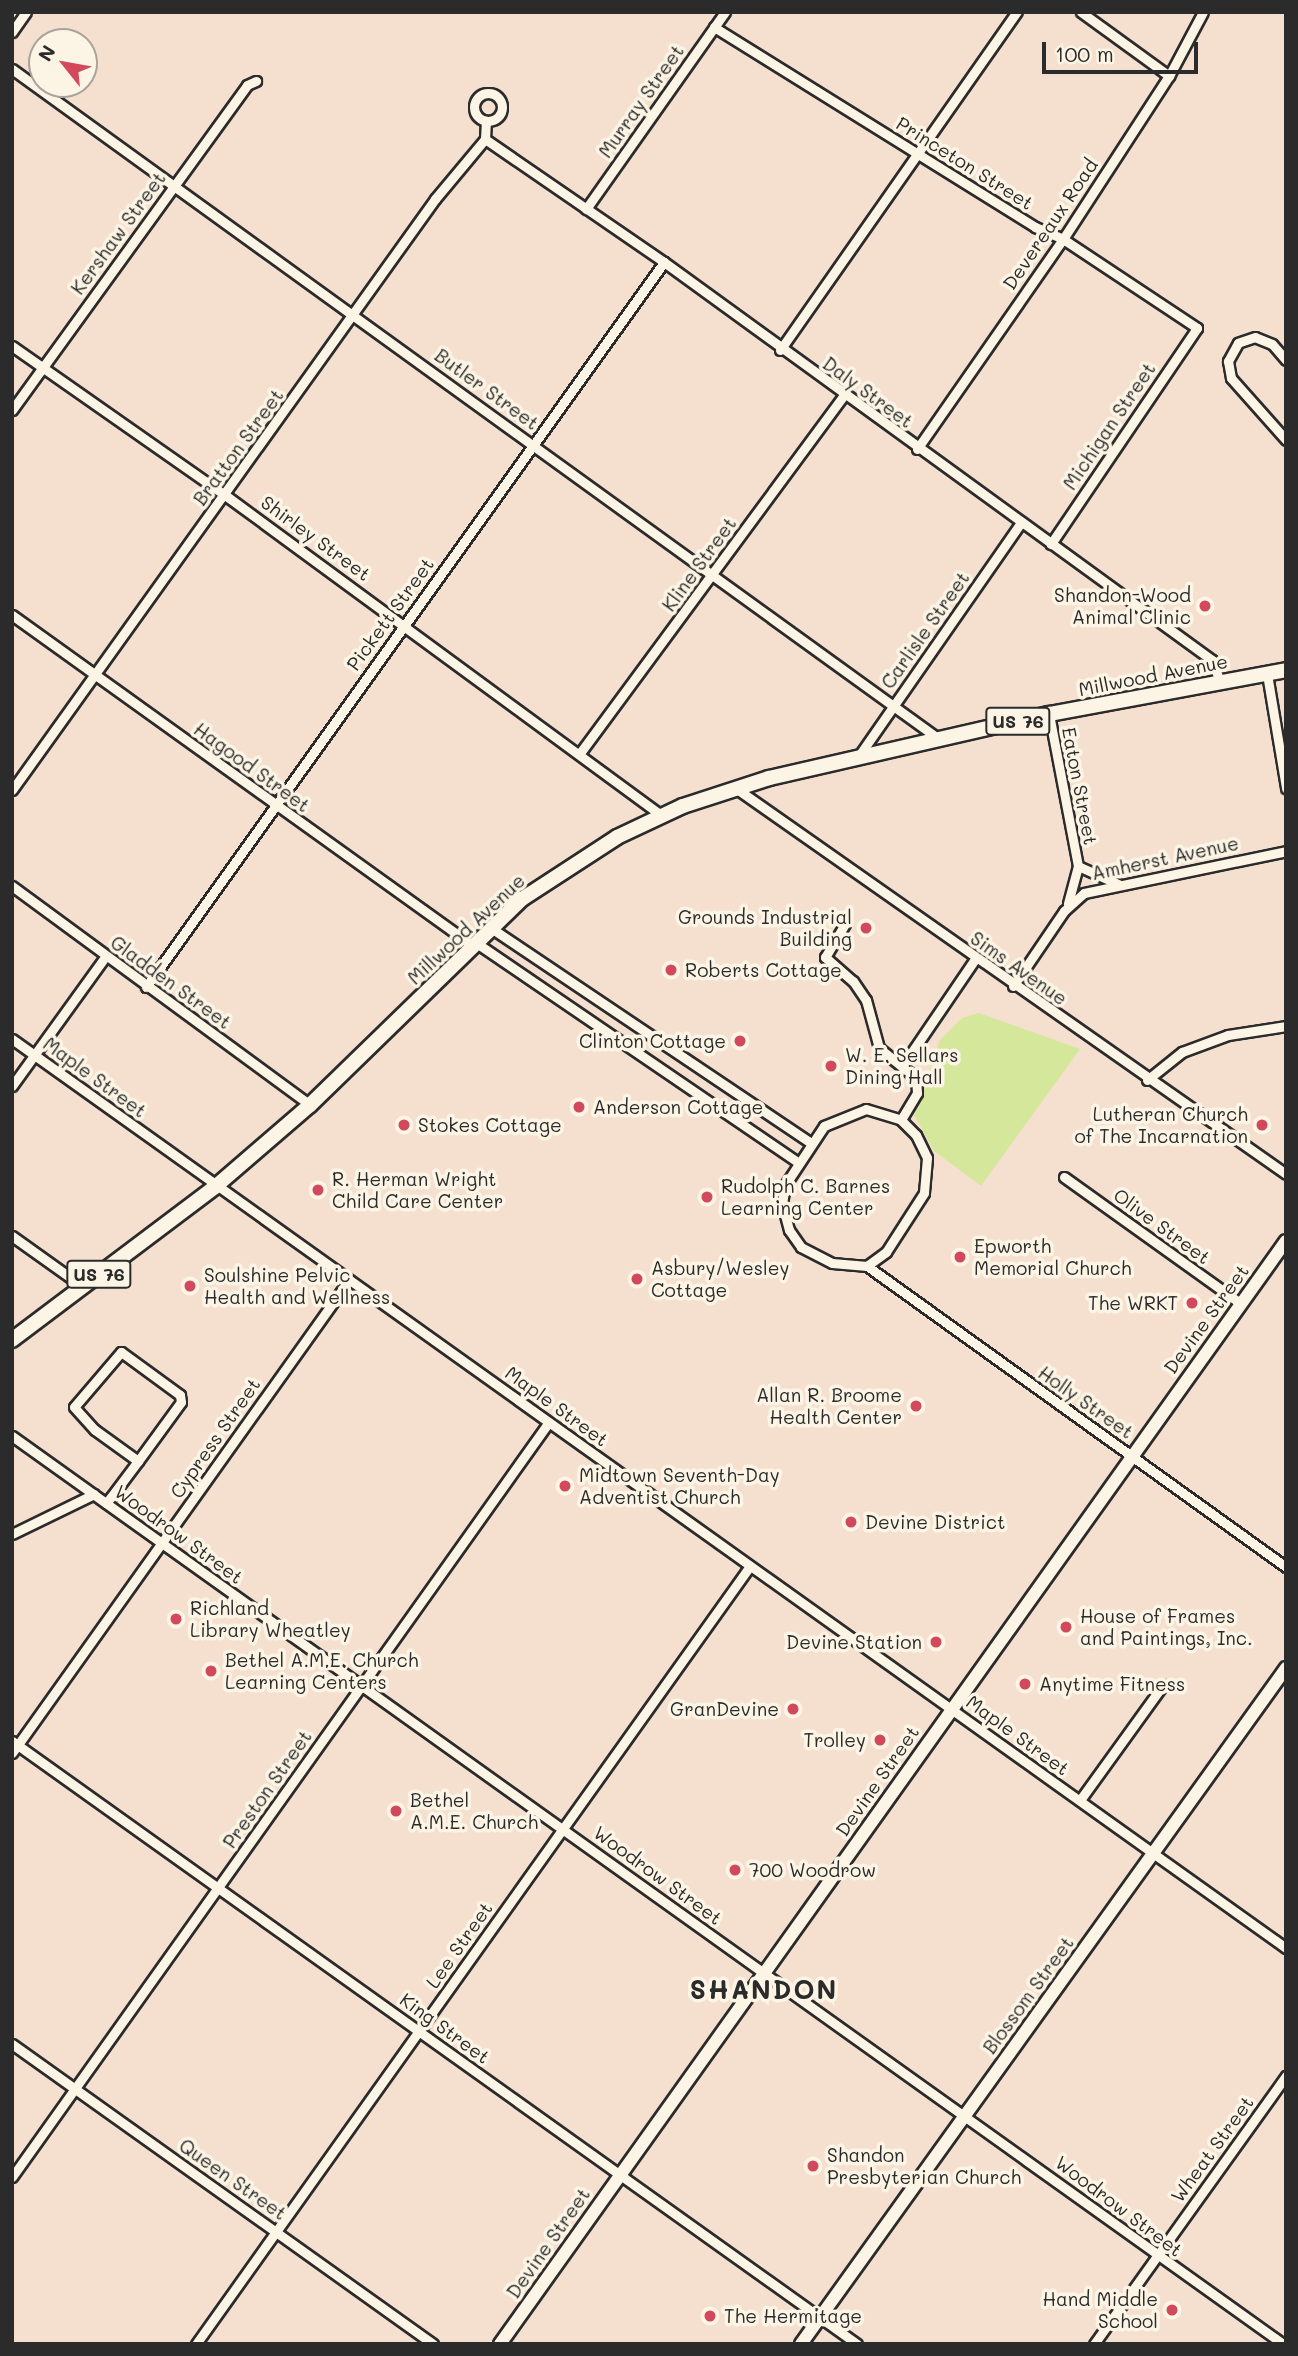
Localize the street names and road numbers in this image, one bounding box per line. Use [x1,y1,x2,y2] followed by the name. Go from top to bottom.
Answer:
[594,40,688,162] street label: Murray Street
[892,112,1038,214] street label: Princeton Street
[998,154,1102,294] street label: Devereaux Road
[66,167,170,299] street label: Kershaw Street
[430,344,544,434] street label: Butler Street
[818,352,918,432] street label: Daly Street
[1058,358,1160,494] street label: Michigan Street
[188,384,288,510] street label: Bratton Street
[257,491,375,585] street label: Shirley Street
[657,512,741,616] street label: Kline Street
[341,553,439,675] street label: Pickett Street
[876,567,974,693] street label: Carlisle Street
[1076,649,1230,701] street label: Millwood Avenue
[985,706,1051,736] road number: US 76
[190,717,314,817] street label: Hagood Street
[1057,725,1103,847] street label: Eaton Street
[1089,831,1241,885] street label: Amherst Avenue
[403,869,529,989] street label: Millwood Avenue
[966,926,1072,1010] street label: Sims Avenue
[106,931,236,1033] street label: Gladden Street
[39,1032,151,1122] street label: Maple Street
[1109,1183,1215,1269] street label: Olive Street
[66,1260,132,1288] road number: US 76
[1159,1260,1253,1378] street label: Devine Street
[501,1361,613,1451] street label: Maple Street
[1034,1361,1138,1443] street label: Holly Street
[165,1373,265,1503] street label: Cypress Street
[110,1480,248,1588] street label: Woodrow Street
[962,1690,1074,1780] street label: Maple Street
[831,1721,923,1841] street label: Devine Street
[218,1726,316,1852] street label: Preston Street
[589,1821,727,1929] street label: Woodrow Street
[421,1897,497,1993] street label: Lee Street
[978,1932,1078,2058] street label: Blossom Street
[396,1988,494,2068] street label: King Street
[1166,2091,1258,2207] street label: Wheat Street
[175,2134,291,2224] street label: Queen Street
[1051,2151,1187,2261] street label: Woodrow Street
[502,2183,594,2303] street label: Devine Street

